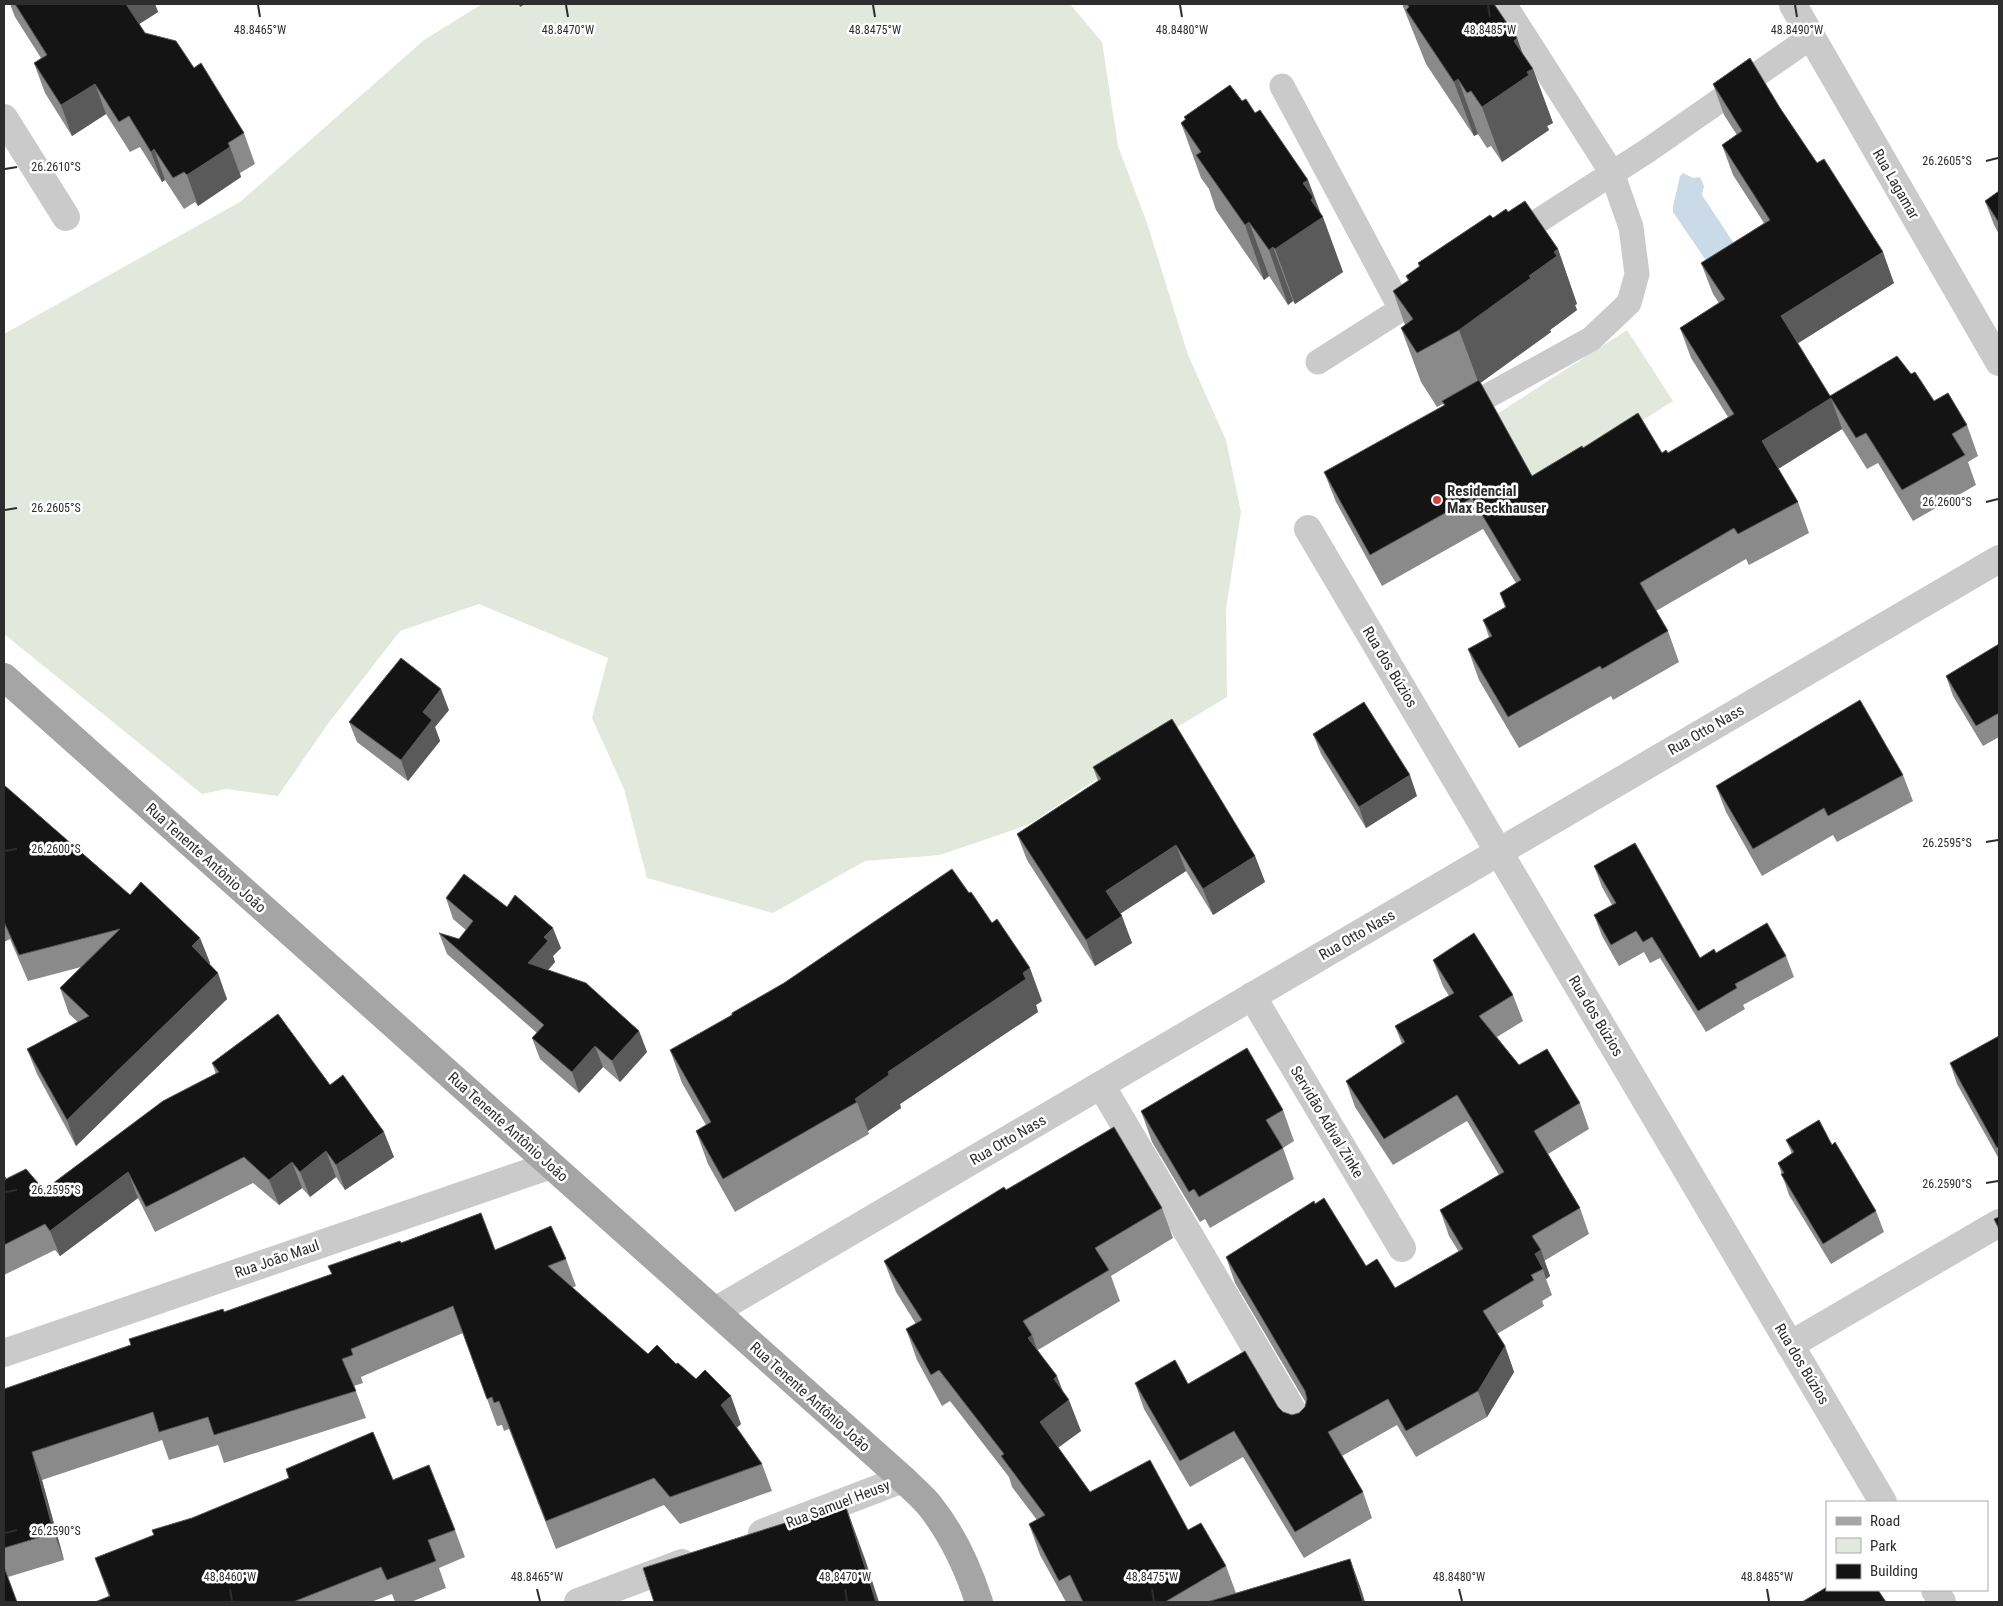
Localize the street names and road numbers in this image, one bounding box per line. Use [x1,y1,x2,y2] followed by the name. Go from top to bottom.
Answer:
[1869,146,1923,223] street label: Rua Lagamar
[1359,623,1421,711] street label: Rua dos Búzios
[1665,701,1747,759] street label: Rua Otto Nass
[142,799,270,917] street label: Rua Tenente Antônio João
[1316,906,1398,964] street label: Rua Otto Nass
[1565,972,1627,1060] street label: Rua dos Búzios
[1287,1063,1367,1181] street label: Servidão Adival Zinke
[444,1068,572,1186] street label: Rua Tenente Antônio João
[967,1111,1049,1169] street label: Rua Otto Nass
[232,1236,322,1282] street label: Rua João Maul
[1771,1320,1833,1408] street label: Rua dos Búzios
[746,1338,874,1456] street label: Rua Tenente Antônio João
[783,1476,893,1532] street label: Rua Samuel Heusy

